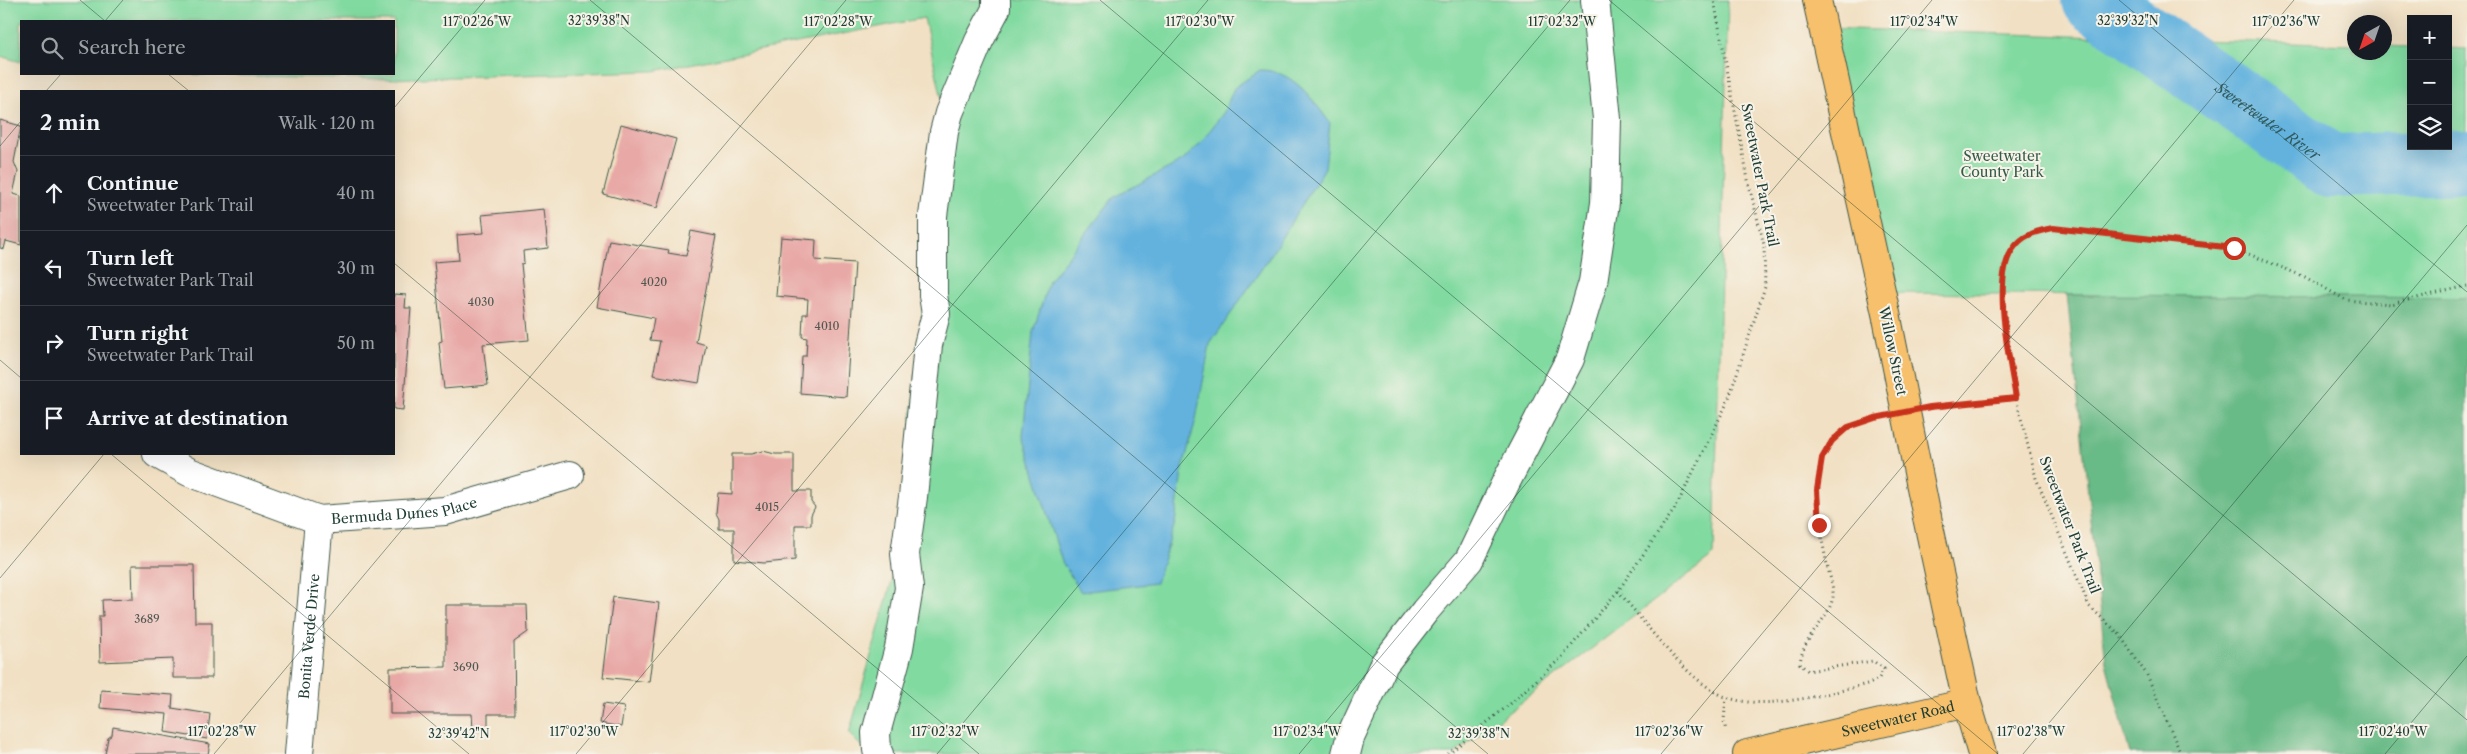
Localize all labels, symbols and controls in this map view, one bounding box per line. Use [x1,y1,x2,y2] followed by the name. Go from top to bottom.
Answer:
[568,13,630,28] text: 32°39'38"N
[2097,13,2159,28] text: 32°39'32"N
[443,14,512,29] text: 117°02'26"W
[804,14,873,29] text: 117°02'28"W
[1166,14,1235,29] text: 117°02'30"W
[1528,14,1597,29] text: 117°02'32"W
[1890,14,1959,29] text: 117°02'34"W
[2252,14,2321,29] text: 117°02'36"W
[2347,15,2392,60] north arrow
[2407,15,2452,150] map controls
[2407,15,2452,60] button: +
[20,20,395,75] search box
[38,34,66,62] icon: search
[78,36,186,59] text: Search here
[2407,60,2452,105] button: −
[2211,77,2325,165] water label: Sweetwater River
[1737,102,1783,248] street label: Sweetwater Park Trail
[2407,105,2452,150] button: layers
[40,110,100,135] text: 2 min
[279,113,375,133] text: Walk · 120 m
[1960,147,2045,181] park label: Sweetwater County Park
[87,172,179,195] text: Continue
[40,179,68,207] icon: ahead
[336,183,375,203] text: 40 m
[87,195,253,215] text: Sweetwater Park Trail
[2223,237,2246,260] route start
[87,247,174,270] text: Turn left
[40,254,68,282] icon: left
[337,258,375,278] text: 30 m
[87,270,253,290] text: Sweetwater Park Trail
[641,275,667,289] house number: 4020
[468,295,494,309] house number: 4030
[1875,304,1911,397] street label: Willow Street
[815,319,839,333] house number: 4010
[87,322,188,345] text: Turn right
[40,329,68,357] icon: right
[337,333,375,353] text: 50 m
[87,345,253,365] text: Sweetwater Park Trail
[40,404,68,432] icon: arrive
[87,407,288,430] text: Arrive at destination
[2036,454,2104,596] street label: Sweetwater Park Trail
[330,493,479,528] street label: Bermuda Dunes Place
[755,500,779,514] house number: 4015
[1808,514,1831,537] route end
[295,573,323,700] street label: Bonita Verde Drive
[134,612,160,626] house number: 3689
[453,660,479,674] house number: 3690
[1840,697,1957,741] street label: Sweetwater Road
[188,724,257,739] text: 117°02'28"W
[550,724,619,739] text: 117°02'30"W
[911,724,980,739] text: 117°02'32"W
[1273,724,1342,739] text: 117°02'34"W
[1635,724,1704,739] text: 117°02'36"W
[1997,724,2066,739] text: 117°02'38"W
[2359,724,2428,739] text: 117°02'40"W
[428,726,490,741] text: 32°39'42"N
[1448,726,1510,741] text: 32°39'38"N

